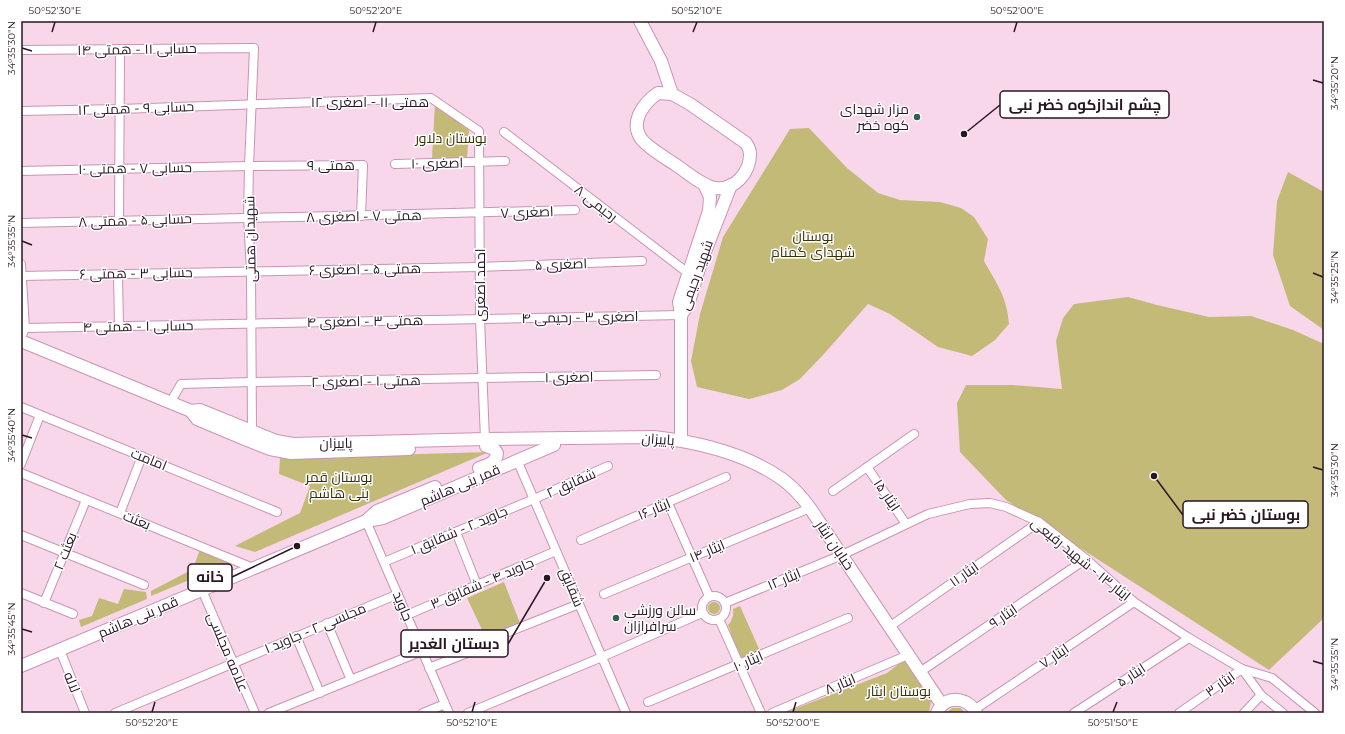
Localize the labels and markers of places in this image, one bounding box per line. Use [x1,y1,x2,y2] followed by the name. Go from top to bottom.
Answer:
[1000,91,1169,118] callout: چشم اندازکوه خضر نبی
[840,100,909,134] place label: مزار شهدای کوه خضر
[912,112,922,122] marker: مزار شهدای کوه خضر
[1183,501,1308,528] callout: بوستان خضر نبی
[188,564,232,591] callout: خانه
[624,601,696,635] place label: سالن ورزشی سرافرازان
[611,613,621,623] marker: سالن ورزشی سرافرازان
[401,630,508,657] callout: دبستان الغدیر

